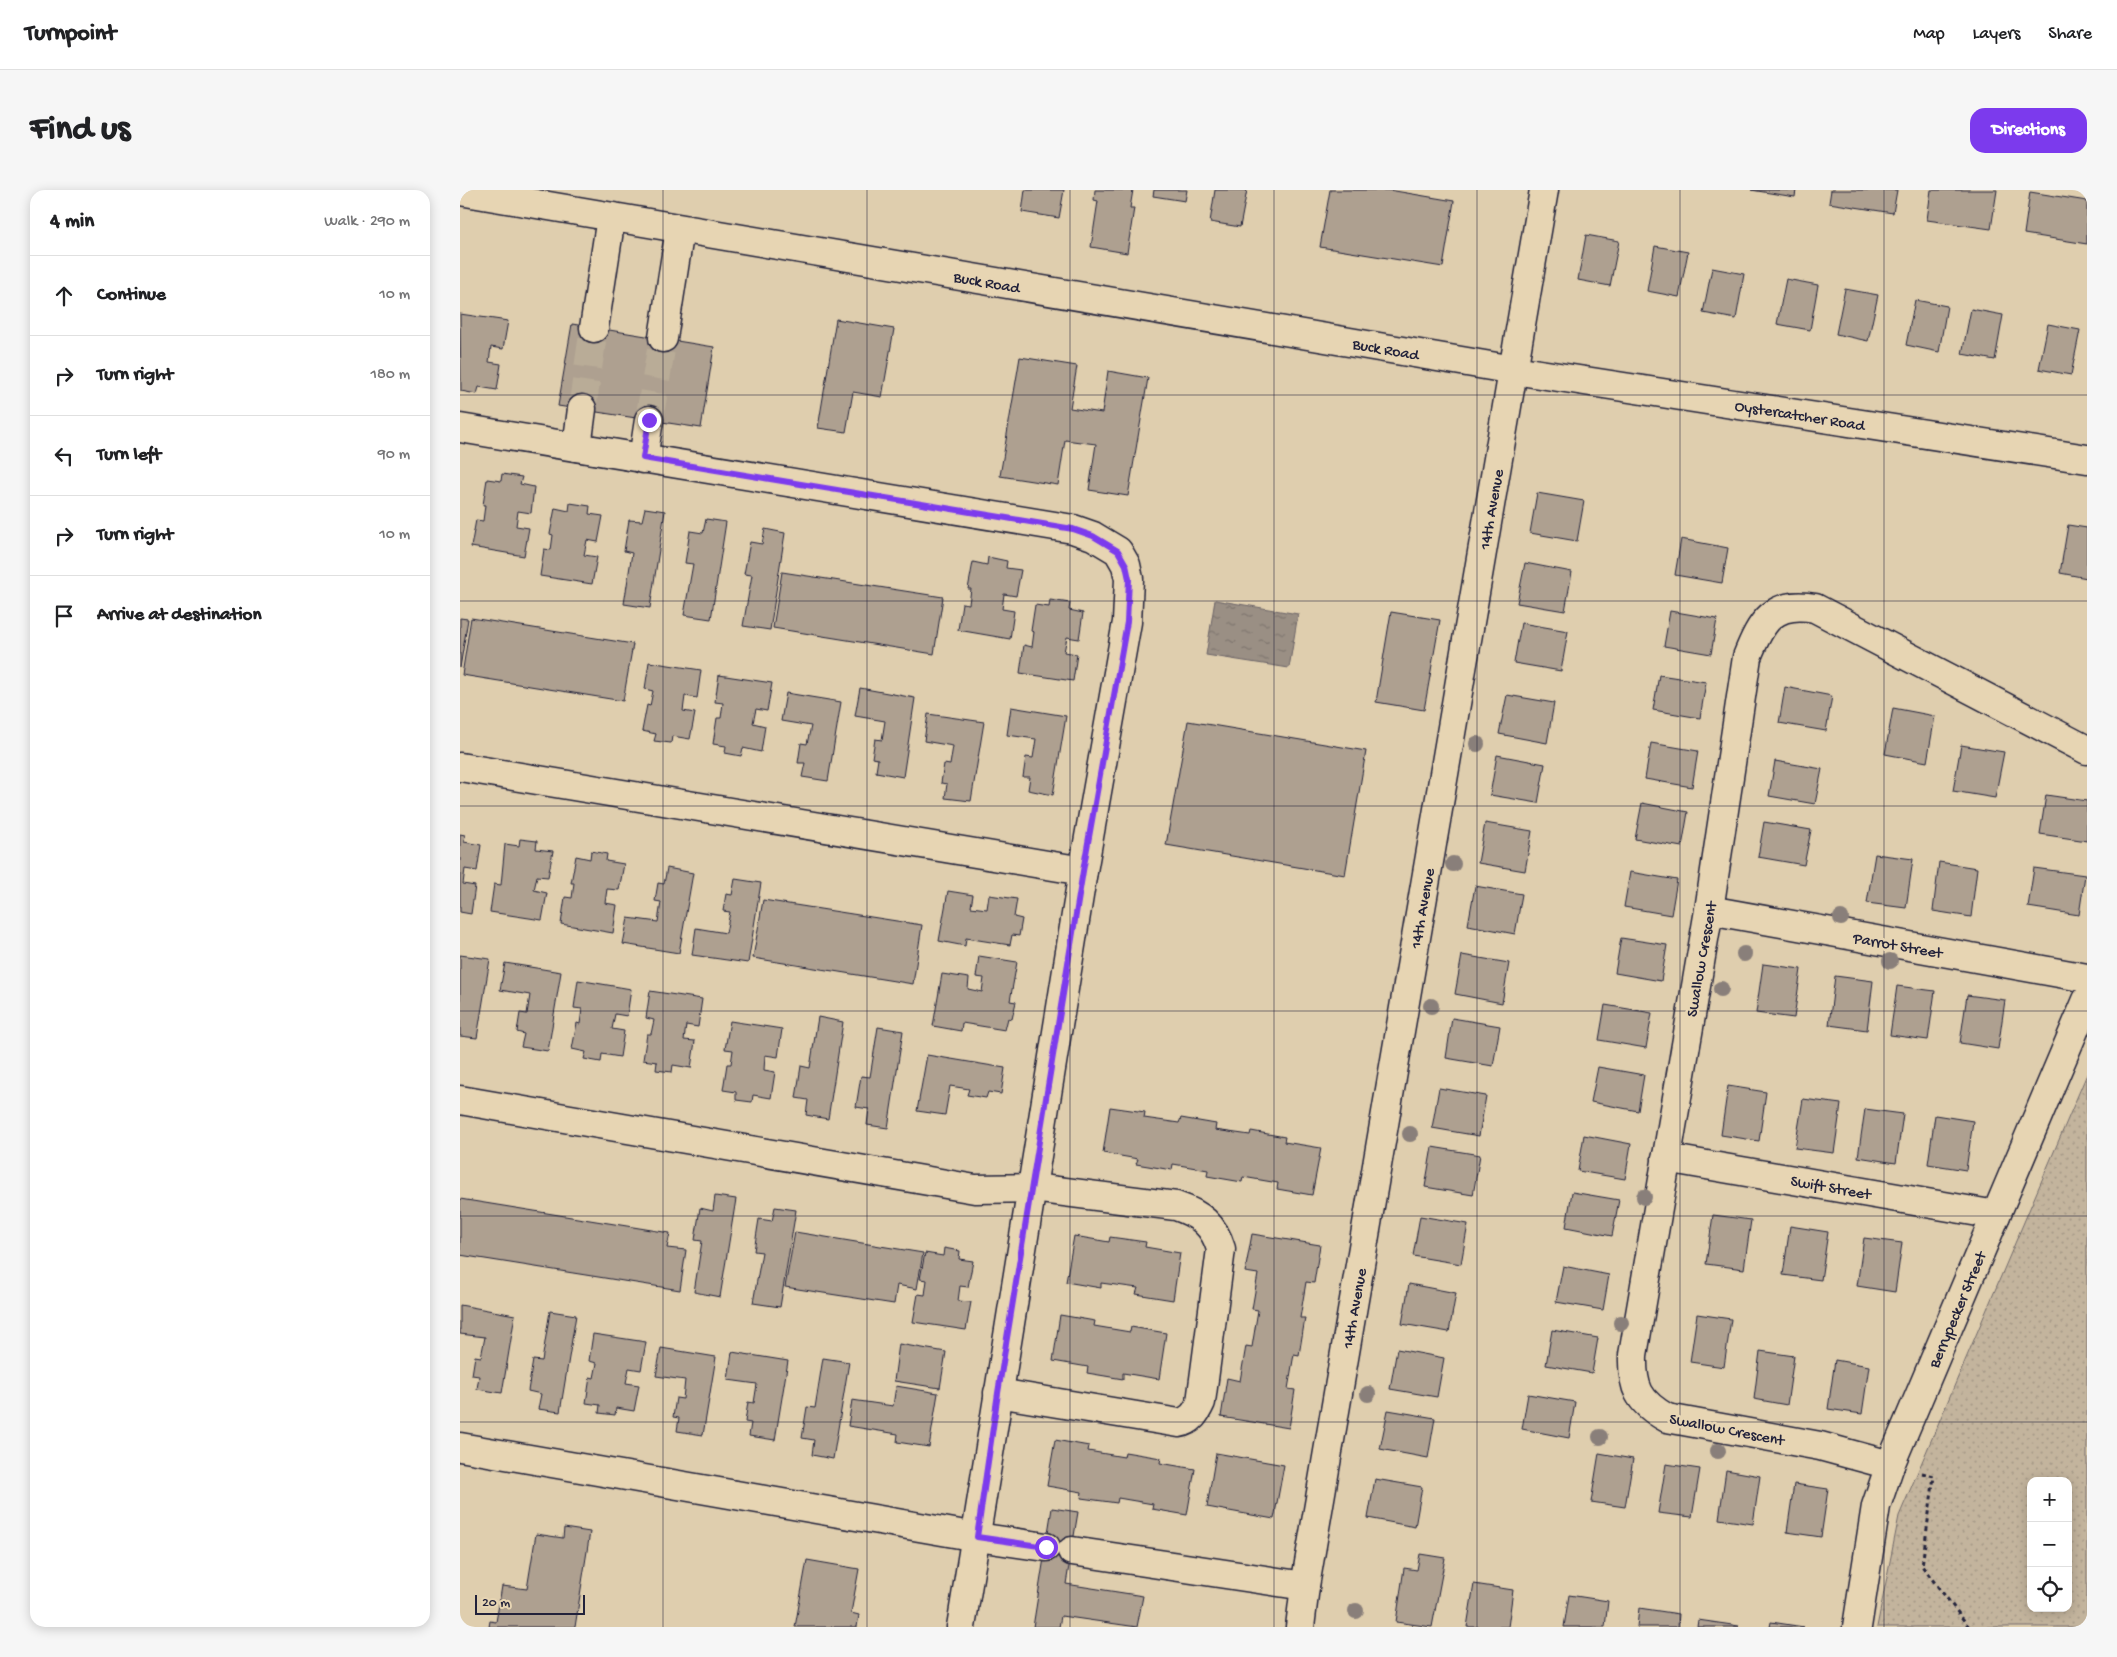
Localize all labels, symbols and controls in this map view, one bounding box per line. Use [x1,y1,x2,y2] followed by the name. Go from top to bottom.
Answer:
[25,20,116,49] text: Turnpoint
[1913,24,1945,45] text: Map
[1973,24,2020,45] text: Layers
[2048,24,2092,45] text: Share
[1970,108,2087,153] button: Directions
[30,110,130,151] text: Find us
[50,210,94,235] text: 4 min
[324,213,410,232] text: Walk · 290 m
[951,269,1023,300] street label: Buck Road
[50,282,78,310] icon: ahead
[97,284,166,307] text: Continue
[379,286,410,305] text: 10 m
[1350,336,1422,367] street label: Buck Road
[50,362,78,390] icon: right
[97,364,173,387] text: Turn right
[371,366,410,385] text: 180 m
[1733,398,1867,437] street label: Oystercatcher Road
[638,409,661,432] route end
[50,442,78,470] icon: left
[97,444,161,467] text: Turn left
[378,446,410,465] text: 90 m
[1477,467,1510,552] street label: 14th Avenue
[50,522,78,550] icon: right
[97,524,173,547] text: Turn right
[379,526,410,545] text: 10 m
[50,602,78,630] icon: arrive
[97,604,261,627] text: Arrive at destination
[1408,866,1441,951] street label: 14th Avenue
[1684,899,1723,1019] street label: Swallow Crescent
[1850,930,1945,965] street label: Parrot Street
[1789,1173,1873,1206] street label: Swift Street
[1926,1248,1993,1372] street label: Berrypecker Street
[1340,1266,1373,1351] street label: 14th Avenue
[1667,1411,1787,1452] street label: Swallow Crescent
[2027,1477,2072,1612] map controls
[2027,1477,2072,1522] button: +
[2027,1522,2072,1567] button: −
[1035,1536,1058,1559] route start
[2027,1567,2072,1612] button: locate
[475,1592,585,1615] scale bar
[482,1595,510,1612] text: 20 m

